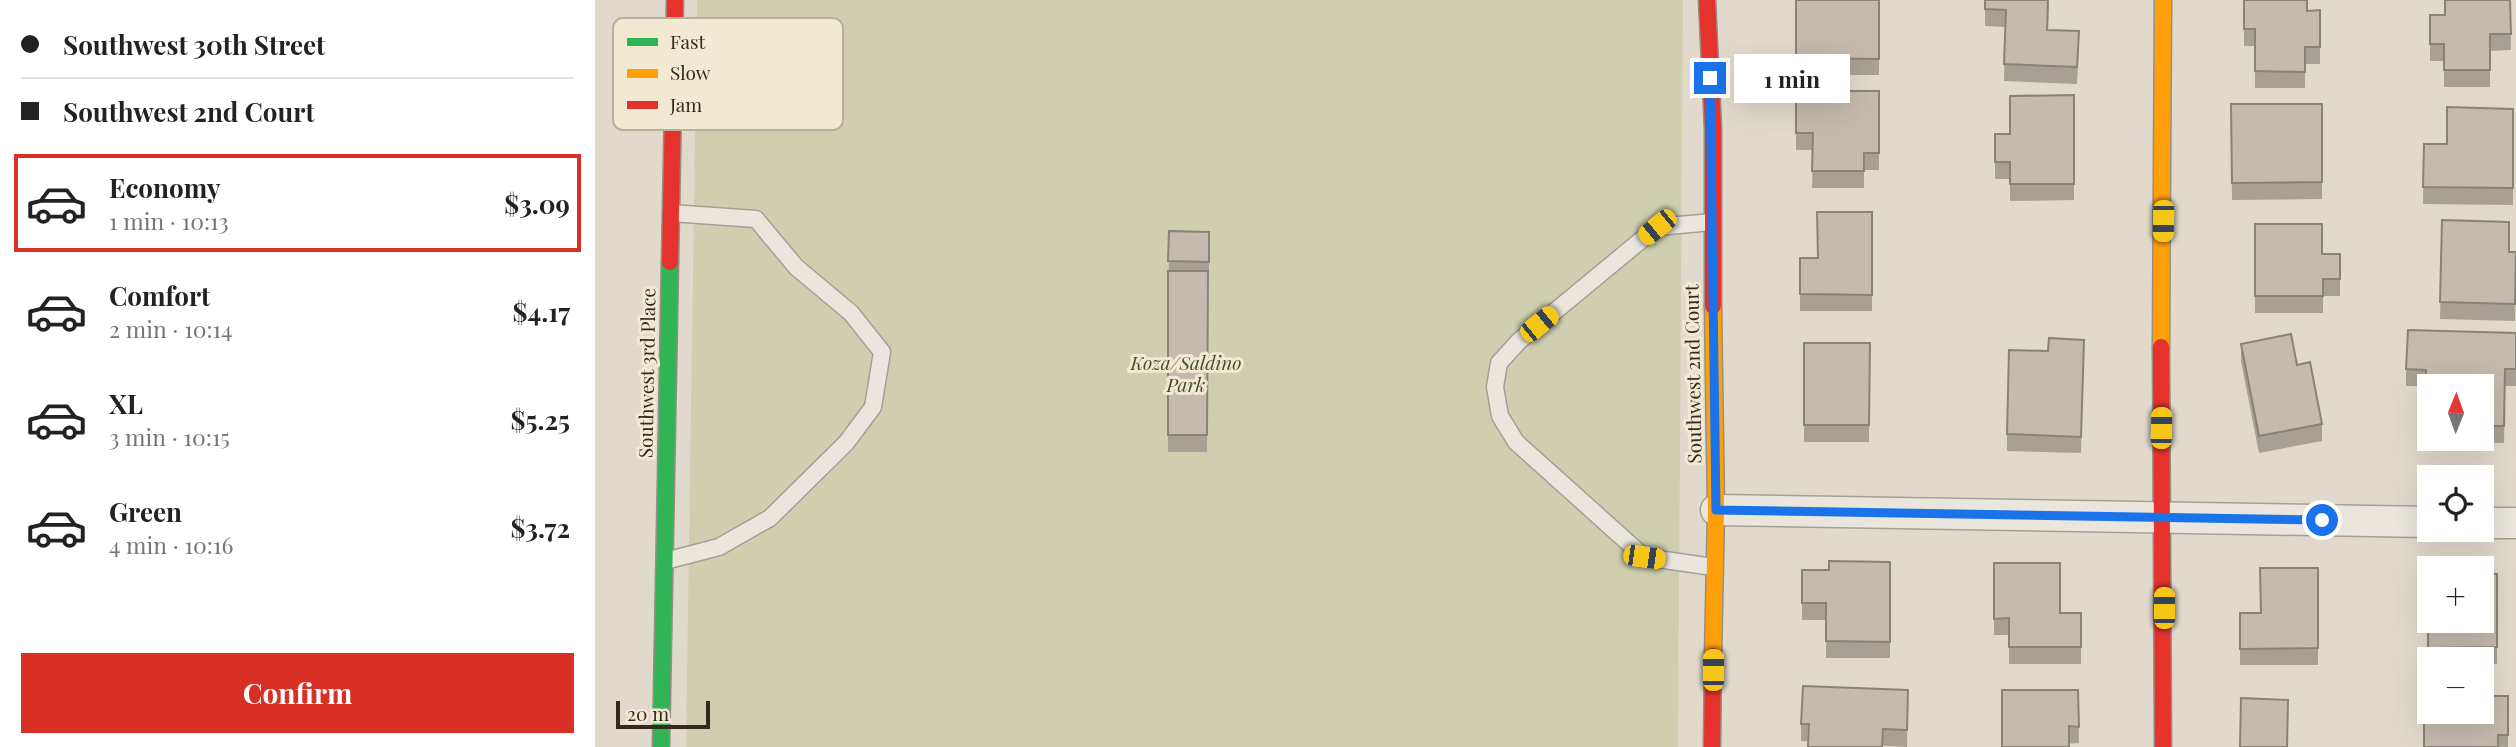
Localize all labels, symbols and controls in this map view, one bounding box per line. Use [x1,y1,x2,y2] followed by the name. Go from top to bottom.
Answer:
[613,18,843,130] legend
[63,27,325,62] text: Southwest 30th Street
[670,28,706,54] text: Fast
[1735,54,1850,102] callout: 1 min
[670,59,711,85] text: Slow
[1694,62,1726,94] route end
[1764,63,1820,94] text: 1 min
[669,91,702,117] text: Jam
[63,94,315,129] text: Southwest 2nd Court
[109,170,220,205] text: Economy
[25,172,88,235] icon: car
[504,186,570,221] text: $3.09
[2153,200,2174,242] car
[109,205,229,236] text: 1 min · 10:13
[1635,206,1680,248] car
[109,278,210,313] text: Comfort
[25,280,88,343] icon: car
[1677,284,1707,464] street label: Southwest 2nd Court
[632,288,660,458] street label: Southwest 3rd Place
[513,294,570,329] text: $4.17
[1517,303,1562,345] car
[109,313,232,344] text: 2 min · 10:14
[1129,349,1242,397] park label: Koza/Saldino Park
[2417,374,2494,452] north arrow
[2417,374,2494,724] map controls
[109,386,143,421] text: XL
[25,388,88,451] icon: car
[511,402,570,437] text: $5.25
[2151,407,2172,449] car
[109,421,230,452] text: 3 min · 10:15
[2417,465,2494,542] button: locate
[109,494,182,529] text: Green
[25,496,88,559] icon: car
[2306,504,2338,536] route start
[511,510,570,545] text: $3.72
[109,529,233,560] text: 4 min · 10:16
[1622,544,1667,570] car
[2417,556,2494,633] button: +
[2154,587,2175,629] car
[2417,647,2494,724] button: −
[1703,649,1724,691] car
[21,653,574,733] button: Confirm
[616,698,711,730] scale bar
[627,700,669,726] text: 20 m

